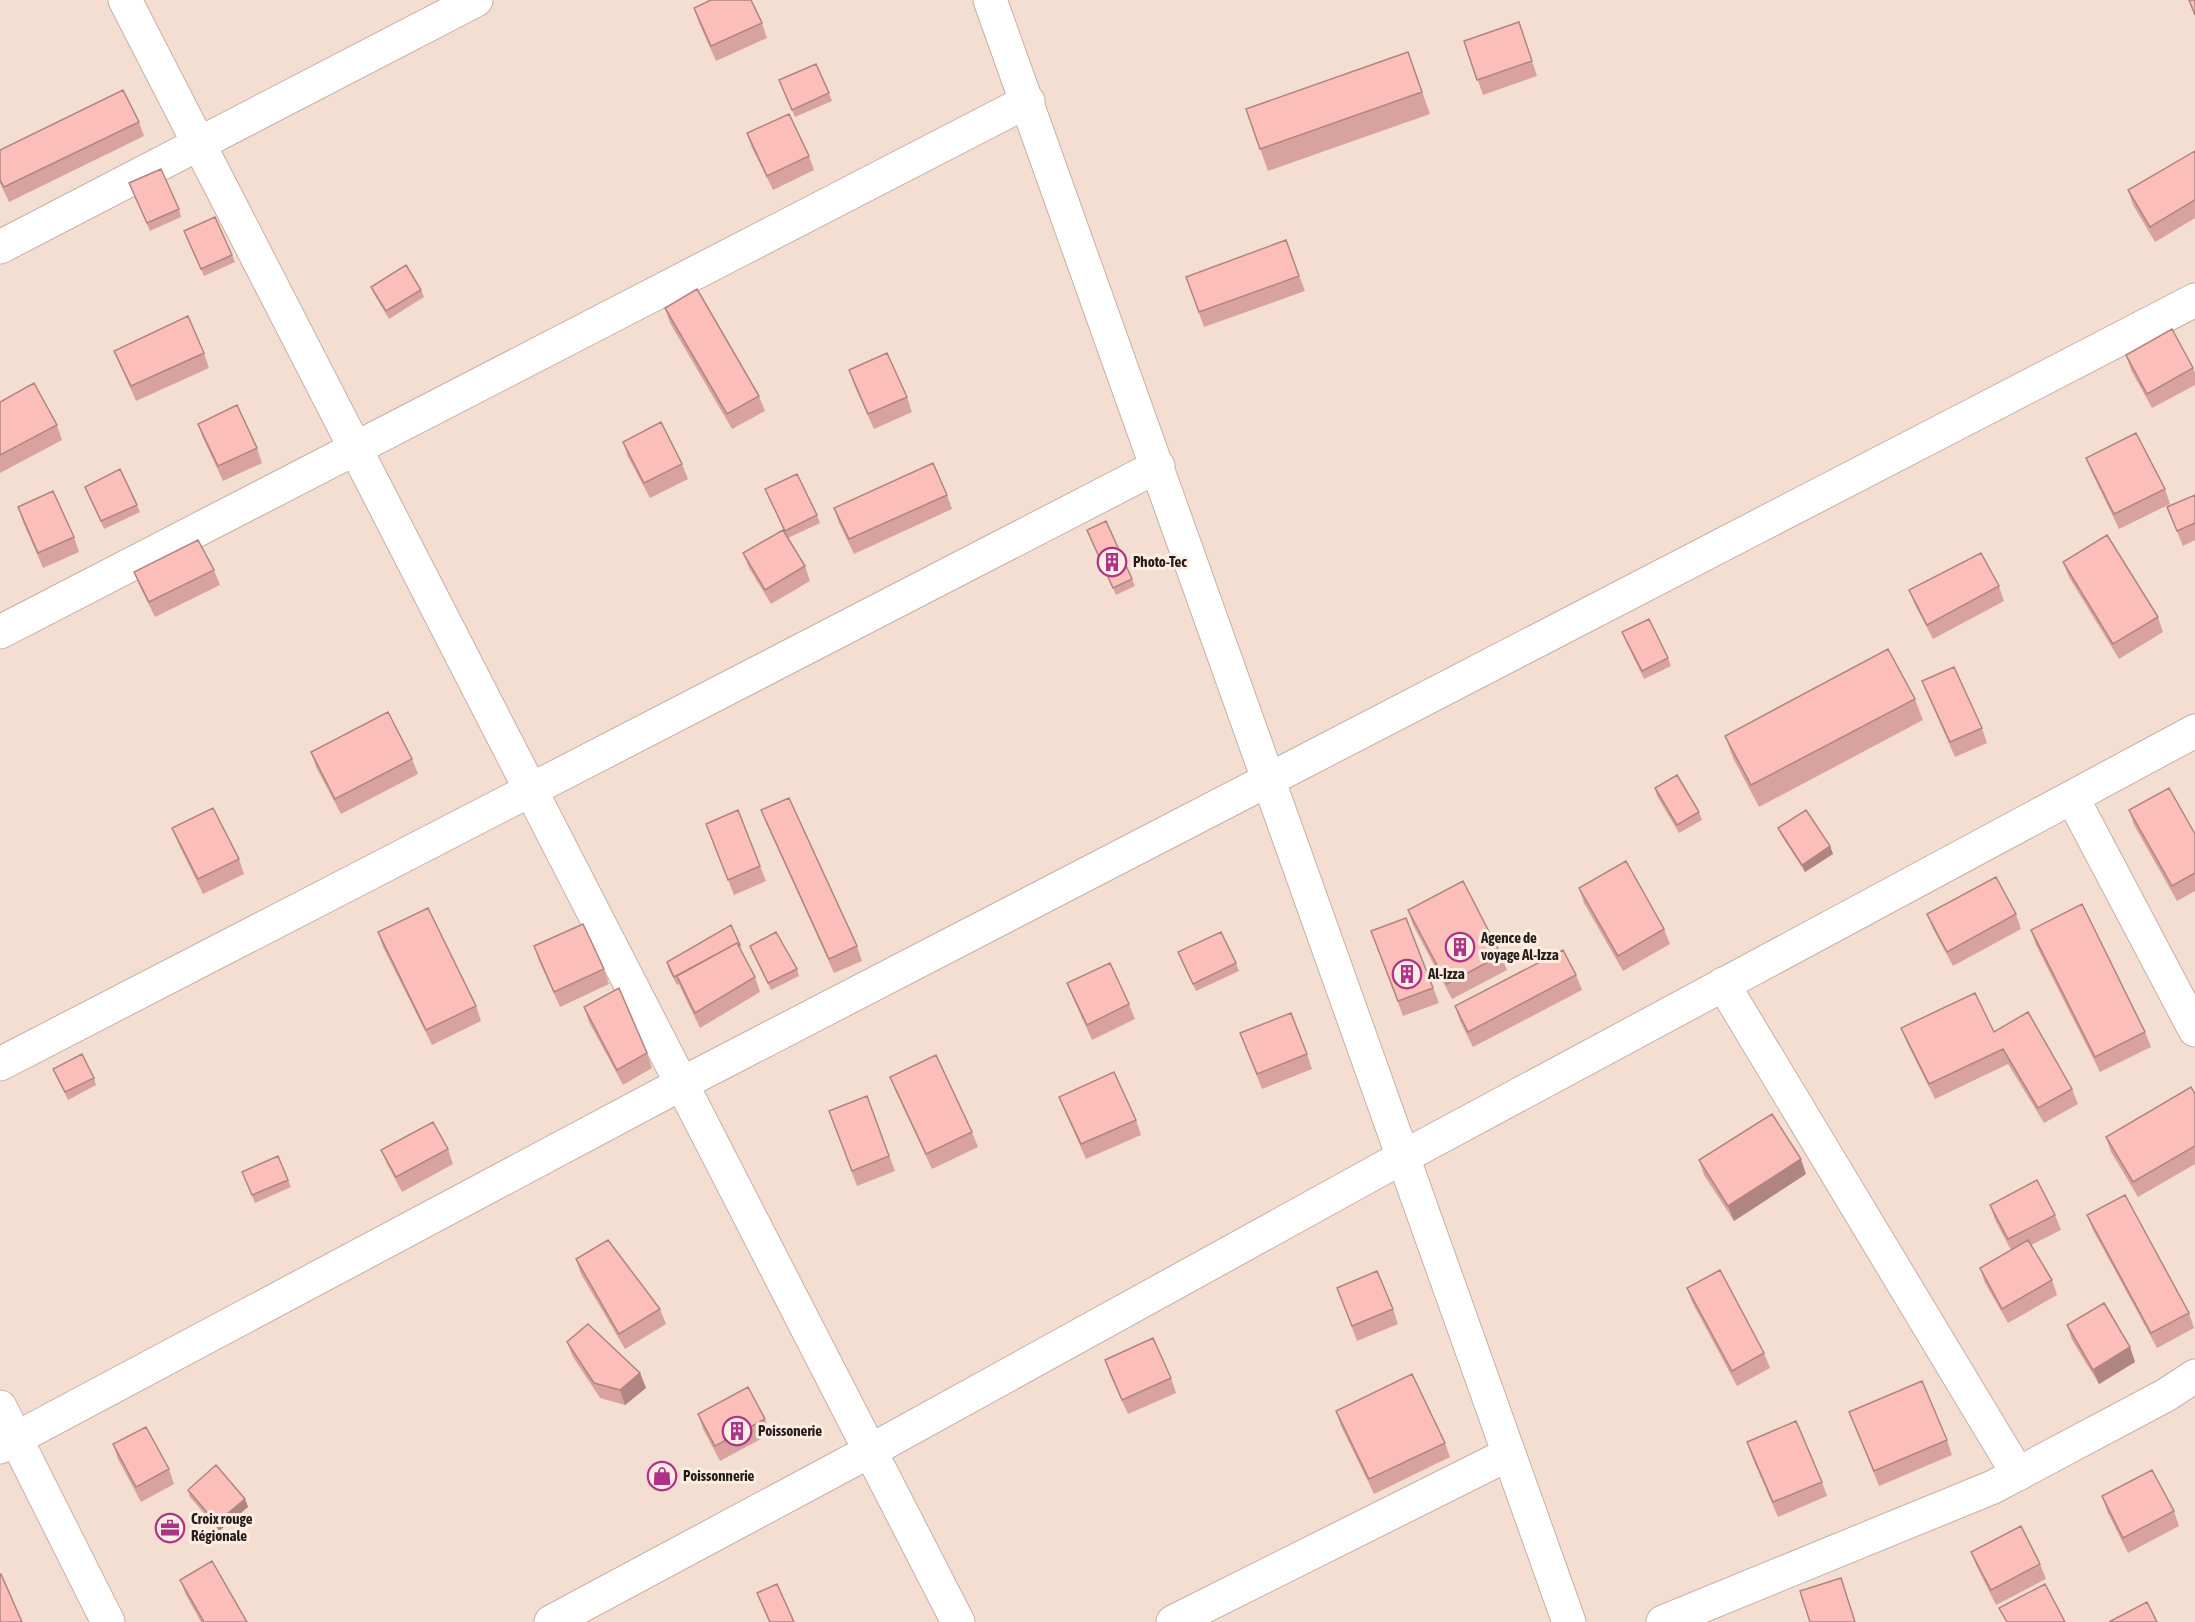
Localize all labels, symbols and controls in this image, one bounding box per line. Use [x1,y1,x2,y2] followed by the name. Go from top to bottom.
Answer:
[1096,546,1128,578] building icon: Photo-Tec
[1133,553,1187,570] place label: Photo-Tec
[1480,929,1559,963] place label: Agence de voyage Al-Izza
[1444,931,1476,963] building icon: Agence de voyage Al-Izza
[1391,958,1423,990] building icon: Al-Izza
[1427,965,1465,982] place label: Al-Izza
[721,1415,753,1447] building icon: Poissonerie
[758,1422,822,1439] place label: Poissonerie
[646,1460,678,1492] shop icon: Poissonnerie
[683,1467,755,1484] place label: Poissonnerie
[191,1510,253,1544] place label: Croix rouge Régionale
[154,1512,186,1544] office icon: Croix rouge Régionale

